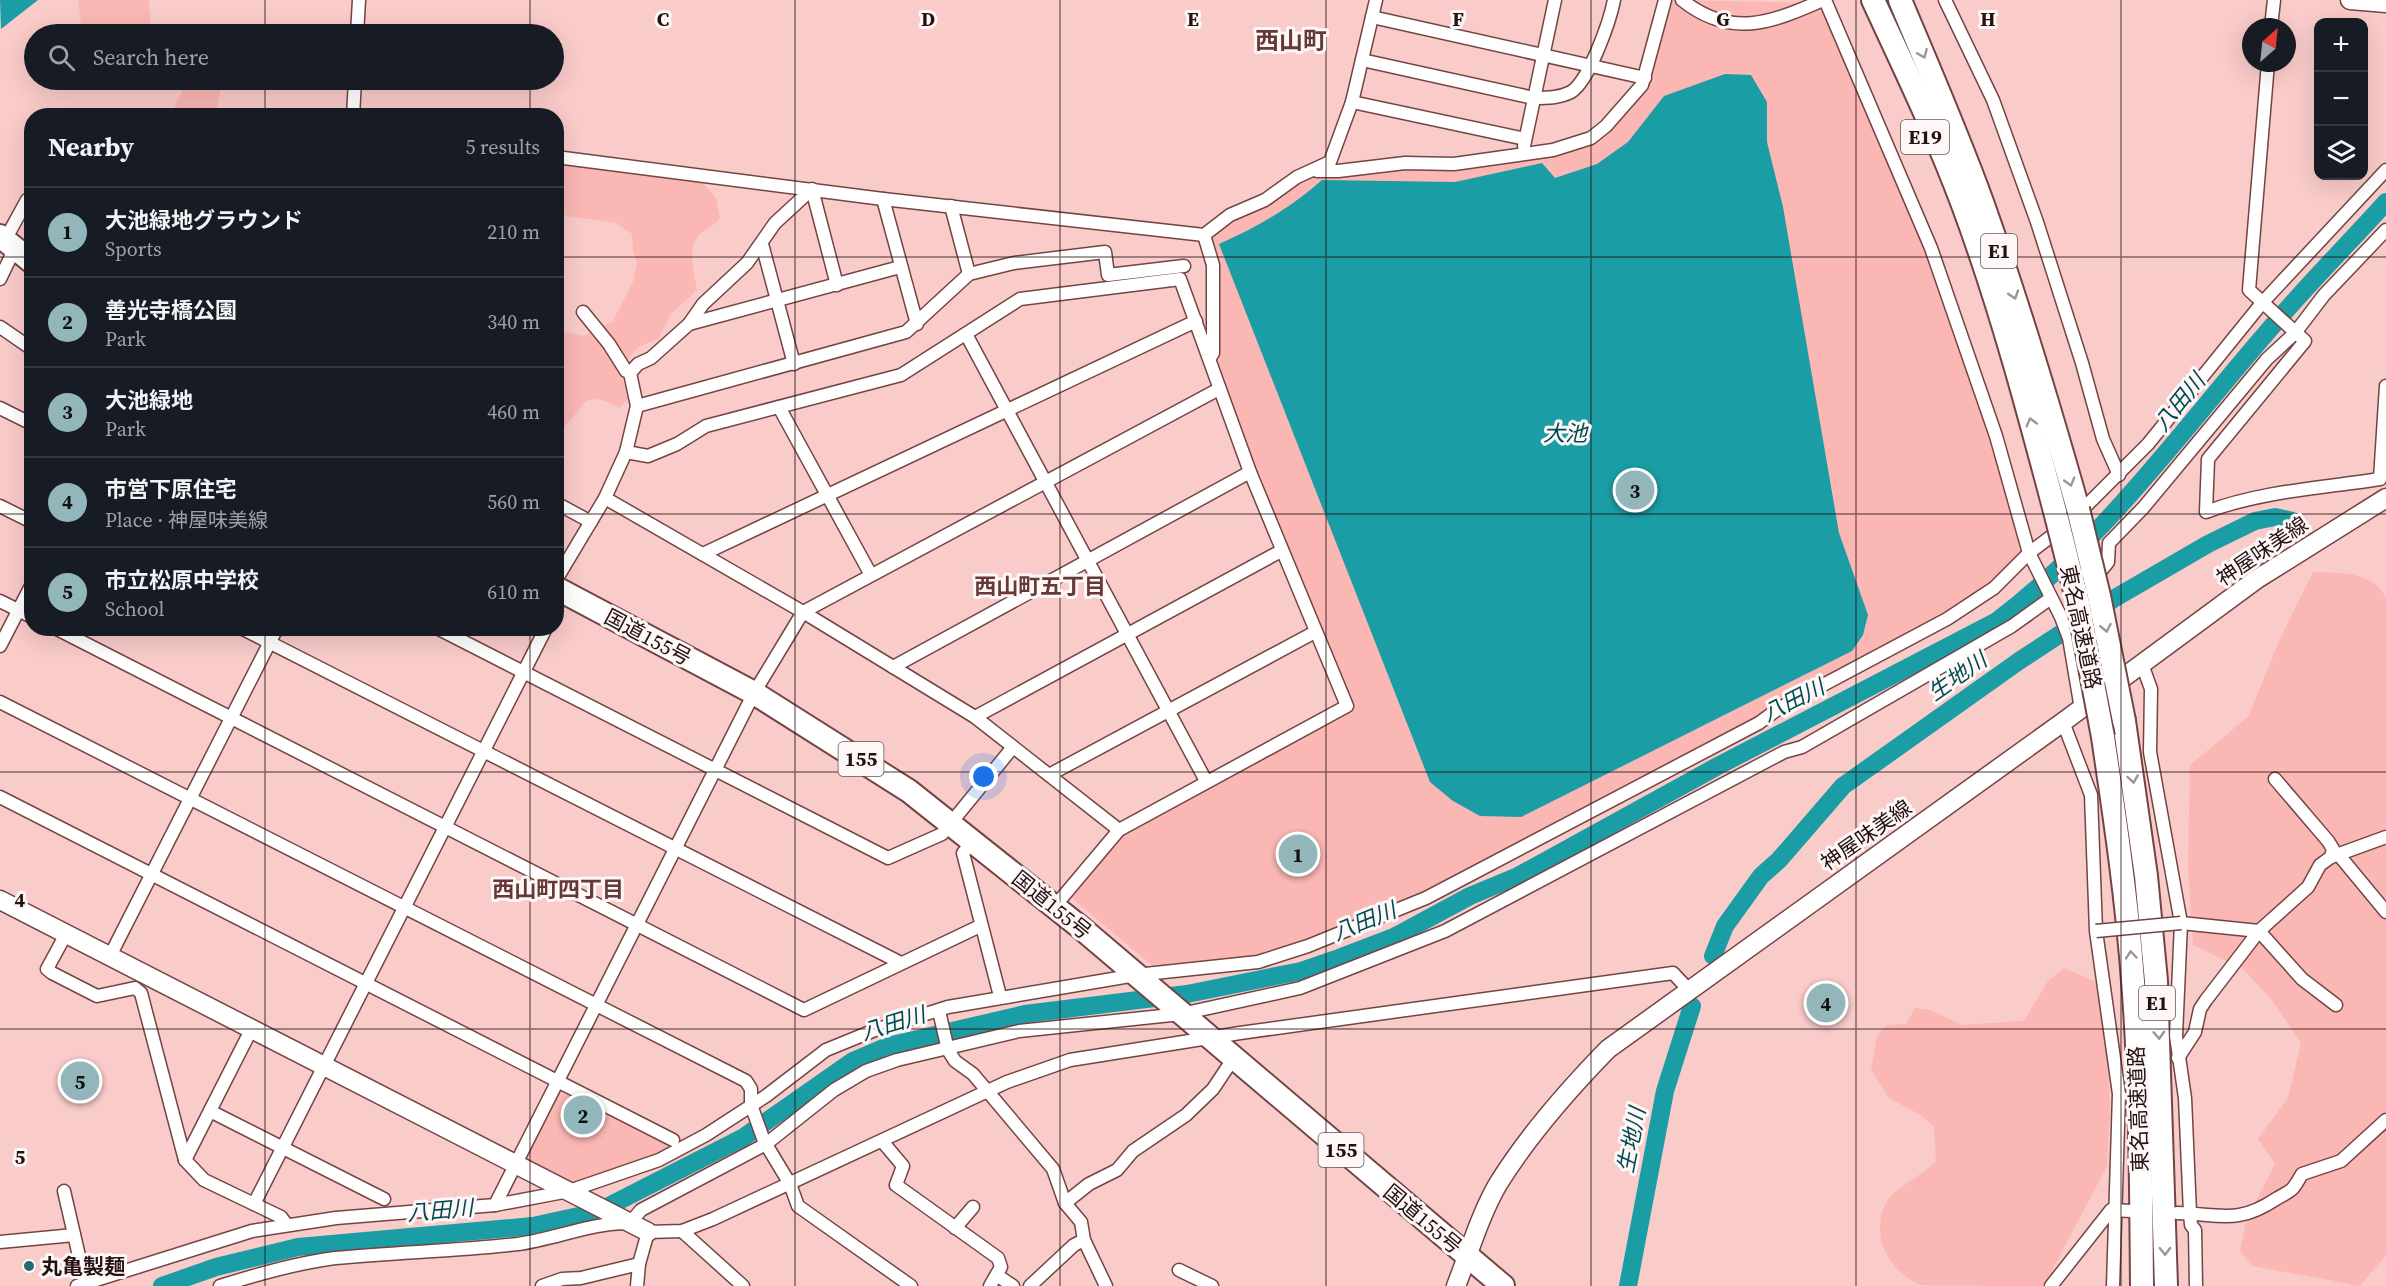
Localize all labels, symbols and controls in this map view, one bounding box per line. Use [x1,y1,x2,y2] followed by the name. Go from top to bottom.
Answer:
[657,5,669,33] text: C
[921,5,935,33] text: D
[1187,5,1199,33] text: E
[1452,5,1464,33] text: F
[1716,5,1730,33] text: G
[1980,5,1996,33] text: H
[2242,18,2296,72] north arrow
[2314,18,2368,180] map controls
[2314,18,2368,72] button: +
[24,24,564,90] search box
[1255,24,1327,57] district label: 西山町
[45,41,78,74] icon: search
[93,42,209,72] text: Search here
[1915,47,1927,58] one-way arrow
[2314,72,2368,126] button: −
[1901,120,1949,154] road number: E19
[2314,126,2368,180] button: layers
[48,129,134,165] text: Nearby
[465,133,540,161] text: 5 results
[105,205,303,235] text: 大池緑地グラウンド
[62,218,73,246] text: 1
[487,218,540,246] text: 210 m
[1981,234,2017,268] road number: E1
[105,235,162,263] text: Sports
[2007,289,2019,300] one-way arrow
[105,295,237,325] text: 善光寺橋公園
[62,308,73,336] text: 2
[487,308,540,336] text: 340 m
[105,325,146,353] text: Park
[2147,365,2213,437] water label: 八田川
[105,385,193,415] text: 大池緑地
[62,398,73,426] text: 3
[487,398,540,426] text: 460 m
[105,415,146,443] text: Park
[2026,417,2039,427] one-way arrow
[1543,418,1589,448] water label: 大池
[1616,468,1654,512] pin: 3
[105,474,237,504] text: 市営下原住宅
[2063,476,2075,487] one-way arrow
[62,488,73,516] text: 4
[487,488,540,516] text: 560 m
[105,506,268,534] text: Place · 神屋味美線
[2210,510,2314,592] street label: 神屋味美線
[2054,562,2108,692] street label: 東名高速道路
[105,565,259,595] text: 市立松原中学校
[974,571,1106,601] district label: 西山町五丁目
[62,578,73,606] text: 5
[487,578,540,606] text: 610 m
[105,595,165,623] text: School
[599,602,697,672] street label: 国道155号
[2098,622,2111,632] one-way arrow
[1921,644,1994,707] water label: 生地川
[1757,671,1831,728] water label: 八田川
[838,742,884,776] road number: 155
[969,762,998,791] your location
[2126,774,2138,784] one-way arrow
[1815,793,1917,877] street label: 神屋味美線
[1278,832,1318,876] pin: 1
[1006,864,1098,946] street label: 国道155号
[492,874,624,904] district label: 西山町四丁目
[15,886,26,914] text: 4
[1328,894,1402,947] water label: 八田川
[2125,950,2138,959] one-way arrow
[1806,980,1846,1026] pin: 4
[2139,986,2175,1020] road number: E1
[857,998,931,1047] water label: 八田川
[2152,1031,2165,1040] one-way arrow
[2121,1046,2155,1172] street label: 東名高速道路
[60,1058,100,1104] pin: 5
[564,1092,602,1138] pin: 2
[1610,1103,1652,1175] water label: 生地川
[1318,1133,1364,1167] road number: 155
[15,1143,26,1171] text: 5
[1377,1178,1469,1260] street label: 国道155号
[406,1192,476,1228] water label: 八田川
[2159,1247,2171,1256] one-way arrow
[41,1252,125,1281] place label: 丸亀製麺
[22,1259,36,1273] marker: 丸亀製麺

